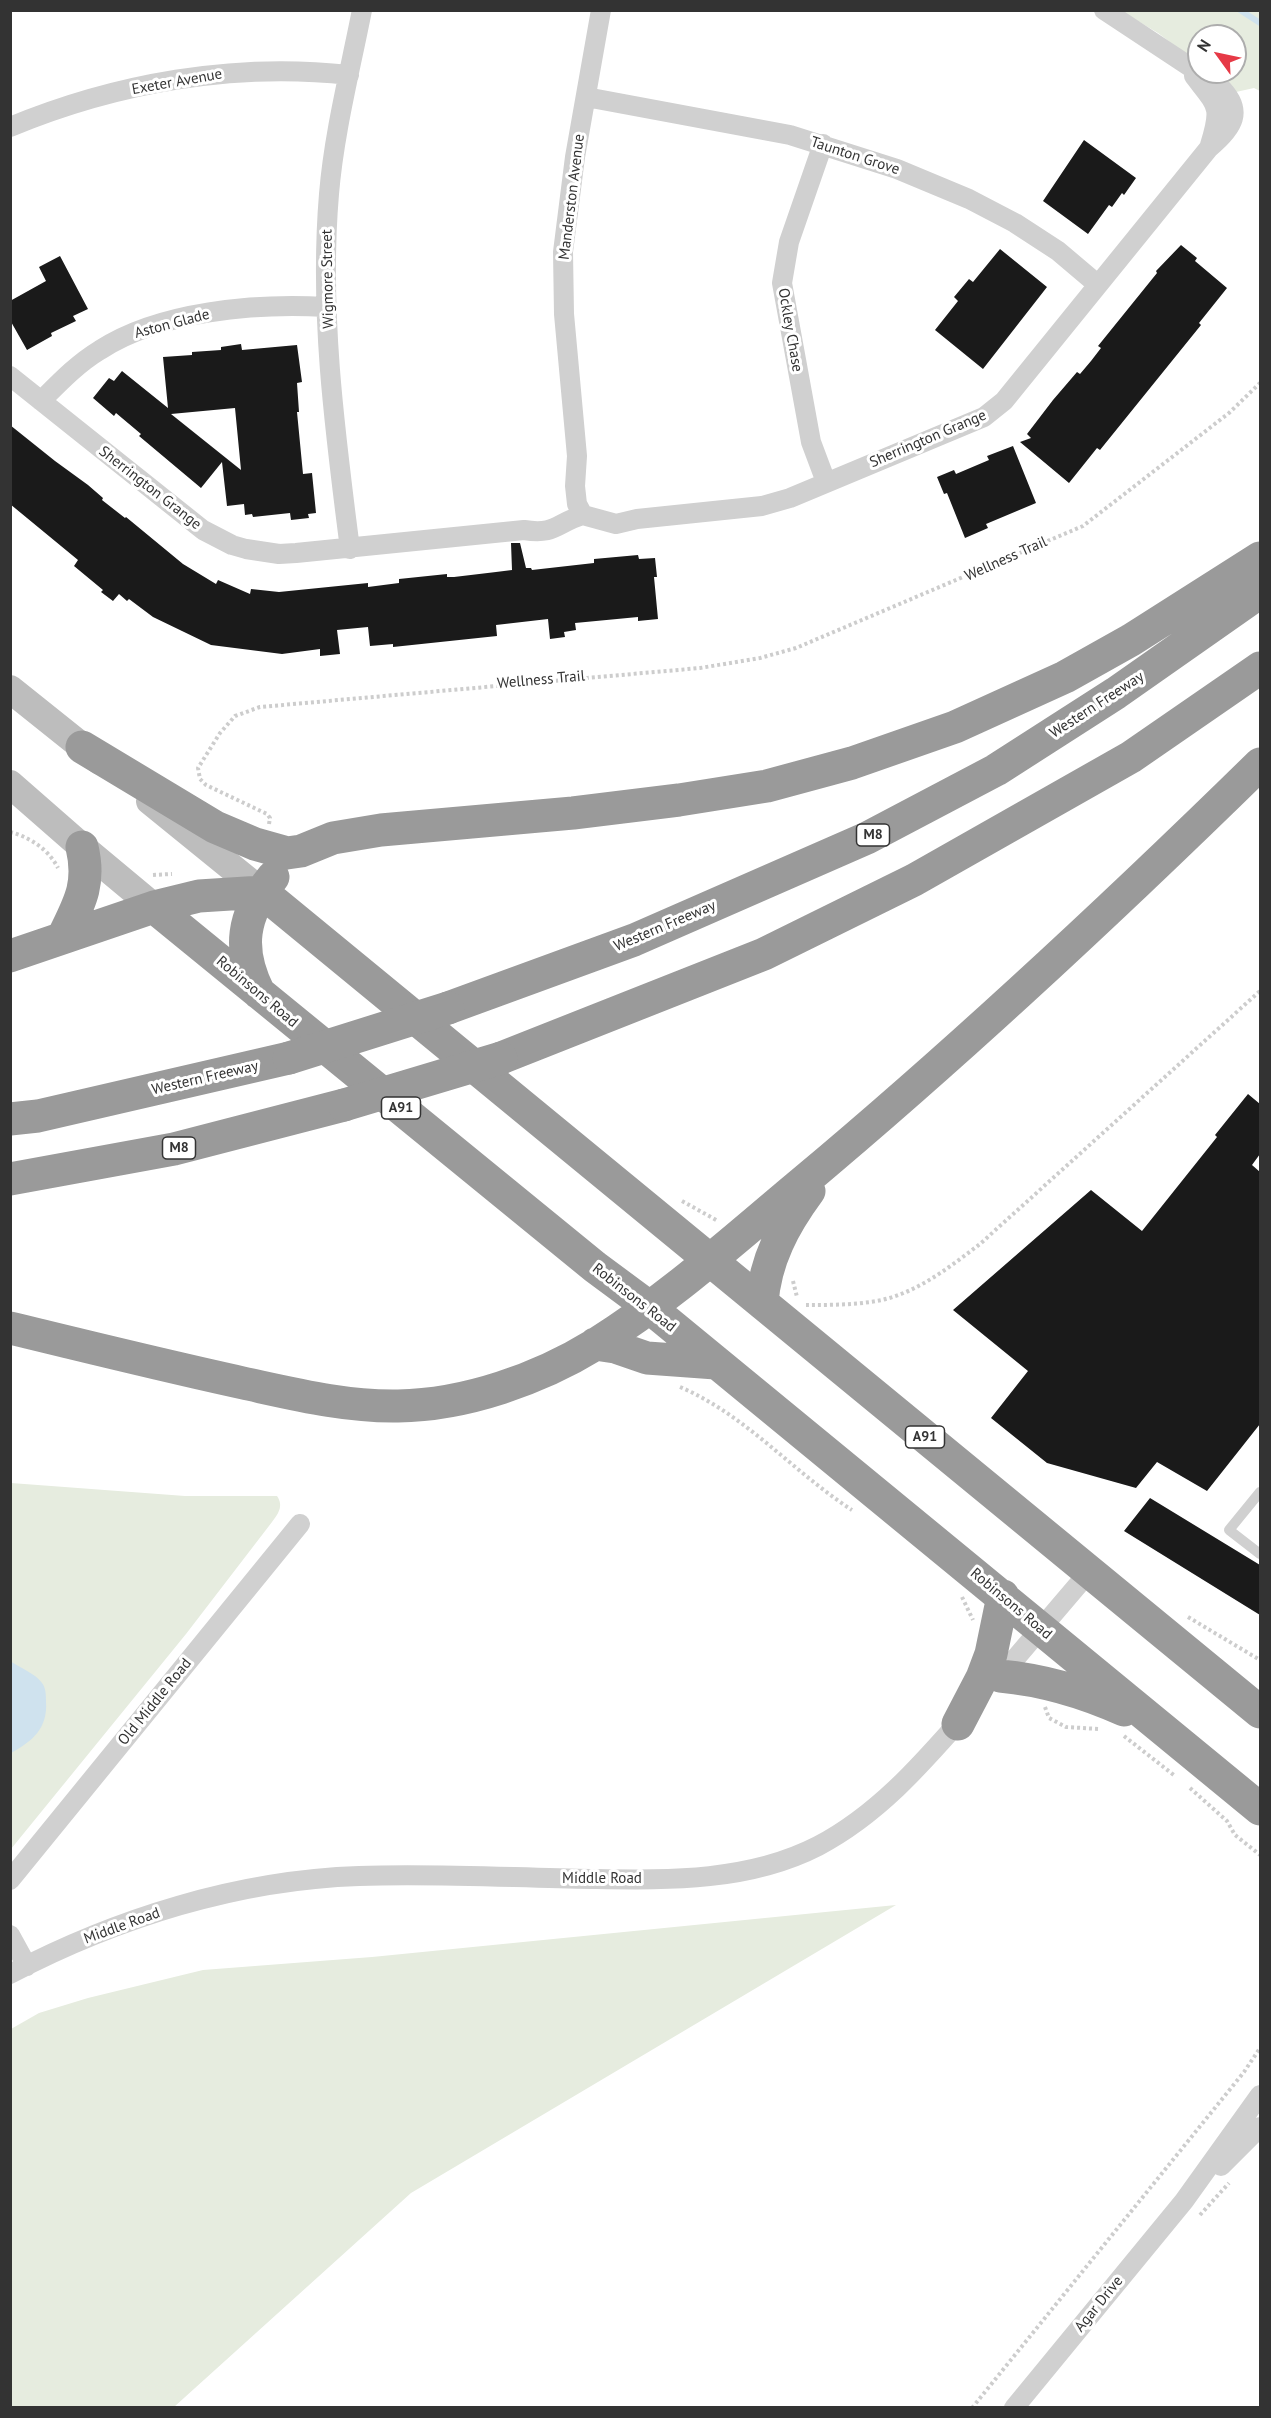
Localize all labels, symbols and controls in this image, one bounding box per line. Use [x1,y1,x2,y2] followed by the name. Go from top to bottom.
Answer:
[1187,24,1247,84] north arrow
[1192,35,1215,55] text: N
[130,65,224,99] street label: Exeter Avenue
[555,133,589,261] street label: Manderston Avenue
[808,133,902,179] street label: Taunton Grove
[318,229,338,329] street label: Wigmore Street
[774,287,806,373] street label: Ockley Chase
[133,305,211,343] street label: Aston Glade
[867,406,989,472] street label: Sherrington Grange
[95,442,205,534] street label: Sherrington Grange
[962,533,1050,585] street label: Wellness Trail
[496,667,586,693] street label: Wellness Trail
[1046,668,1148,742] street label: Western Freeway
[856,824,890,846] road number: M8
[611,896,719,956] street label: Western Freeway
[212,953,302,1031] street label: Robinsons Road
[150,1057,260,1099] street label: Western Freeway
[382,1097,420,1119] road number: A91
[162,1137,195,1159] road number: M8
[589,1260,679,1336] street label: Robinsons Road
[906,1426,944,1448] road number: A91
[966,1565,1056,1643] street label: Robinsons Road
[114,1655,196,1749] street label: Old Middle Road
[562,1870,642,1888] street label: Middle Road
[81,1904,163,1948] street label: Middle Road
[1071,2272,1127,2336] street label: Agar Drive

